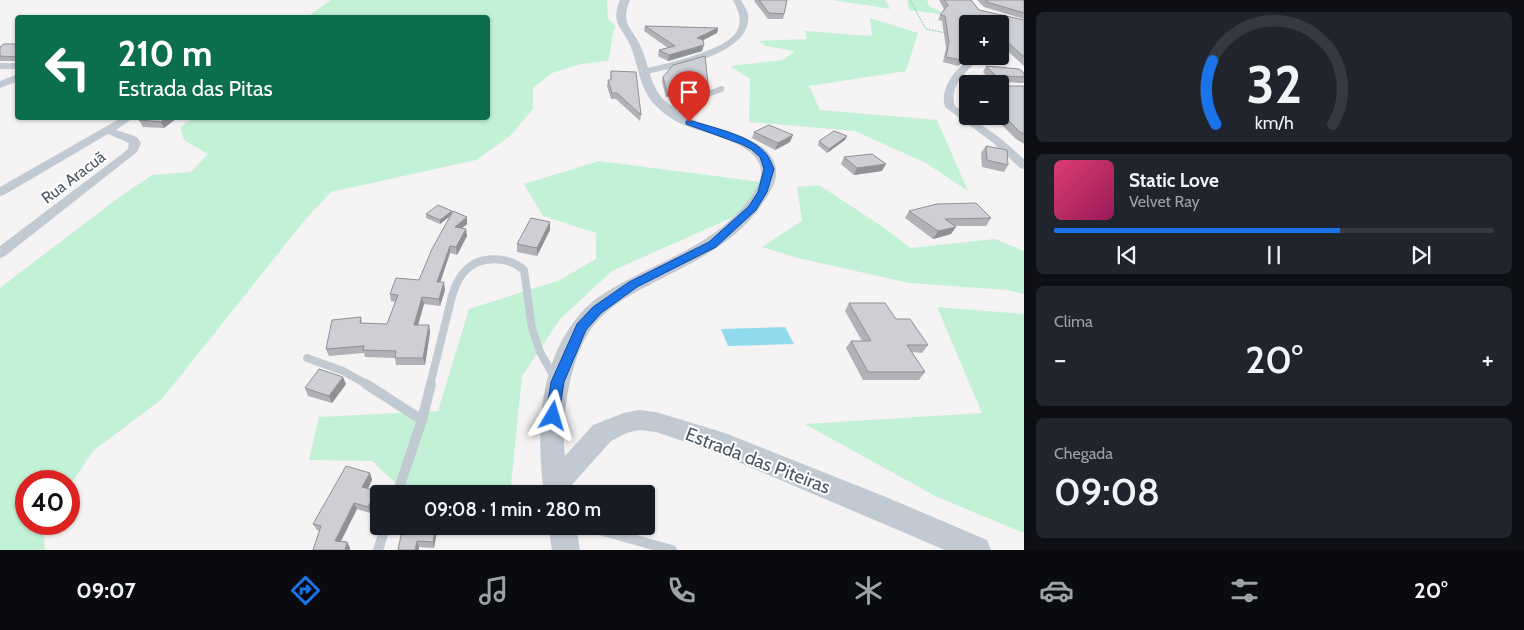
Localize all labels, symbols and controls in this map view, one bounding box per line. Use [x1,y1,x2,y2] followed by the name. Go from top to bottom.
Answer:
[959,15,1009,125] map controls
[959,15,1009,65] button: +
[118,32,212,75] text: 210 m
[35,35,100,100] icon: left
[1246,53,1302,116] text: 32
[668,71,710,122] pin
[118,75,273,102] text: Estrada das Pitas
[959,75,1009,125] button: −
[675,78,703,106] icon: arrive
[1254,112,1294,133] text: km/h
[38,147,109,208] street label: Rua Aracuã
[1129,169,1219,192] text: Static Love
[1129,192,1200,211] text: Velvet Ray
[1113,241,1141,269] icon: previous
[1260,241,1288,269] icon: pause
[1407,241,1435,269] icon: next
[1054,312,1093,331] text: Clima
[1245,336,1303,383] text: 20°
[1054,342,1066,376] text: −
[1482,342,1494,376] text: +
[526,389,578,441] position arrow
[682,422,834,499] street label: Estrada das Piteiras
[1054,444,1113,463] text: Chegada
[1054,468,1160,515] text: 09:08
[15,470,80,535] speed limit sign: 40
[424,498,601,521] text: 09:08 · 1 min · 280 m
[288,573,323,608] icon: directions
[476,573,511,608] icon: music
[664,573,699,608] icon: phone
[851,573,886,608] icon: climate
[1039,573,1074,608] icon: car
[1227,573,1262,608] icon: filters
[76,577,136,604] text: 09:07
[1414,577,1448,604] text: 20°

